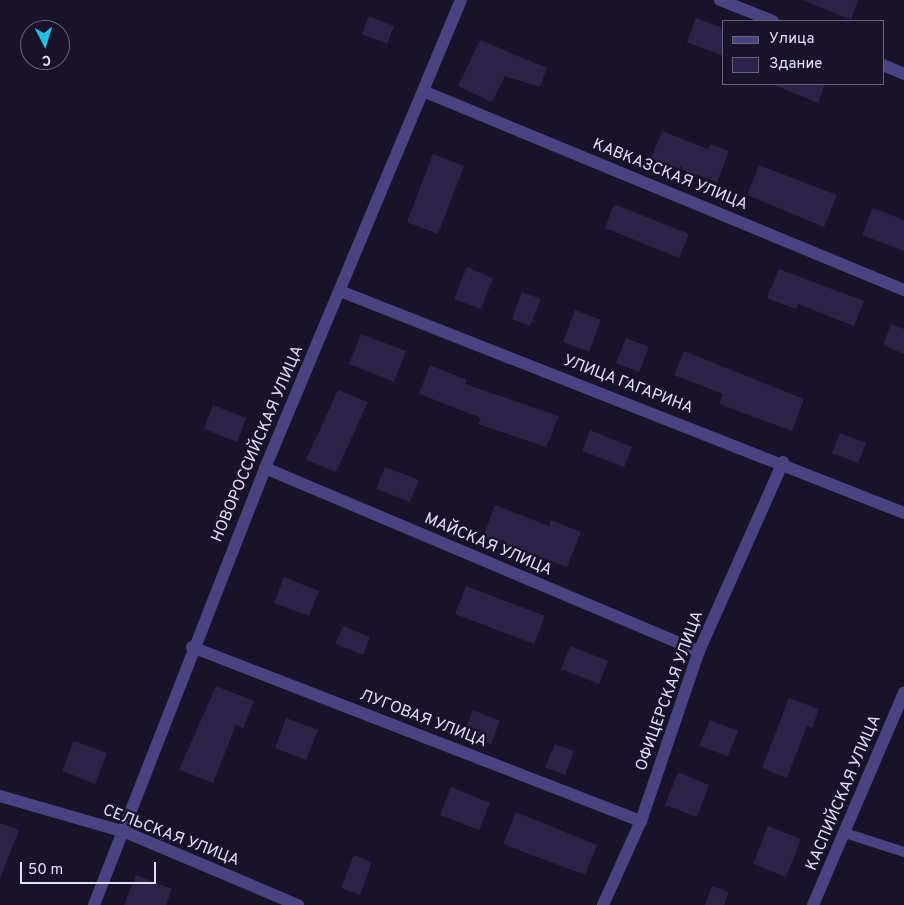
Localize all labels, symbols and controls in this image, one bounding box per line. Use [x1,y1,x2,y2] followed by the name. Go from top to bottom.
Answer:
[20,20,70,70] north arrow
[722,20,884,85] legend
[769,30,814,49] text: Улица
[41,51,51,68] text: С
[769,55,822,74] text: Здание
[590,135,750,215] street label: КАВКАЗСКАЯ УЛИЦА
[208,343,308,545] street label: НОВОРОССИЙСКАЯ УЛИЦА
[560,351,696,419] street label: УЛИЦА ГАГАРИНА
[421,509,555,581] street label: МАЙСКАЯ УЛИЦА
[632,608,708,774] street label: ОФИЦЕРСКАЯ УЛИЦА
[357,686,489,752] street label: ЛУГОВАЯ УЛИЦА
[802,712,886,874] street label: КАСПИЙСКАЯ УЛИЦА
[100,801,242,871] street label: СЕЛЬСКАЯ УЛИЦА
[22,852,159,884] scale bar
[28,861,63,880] text: 50 m

